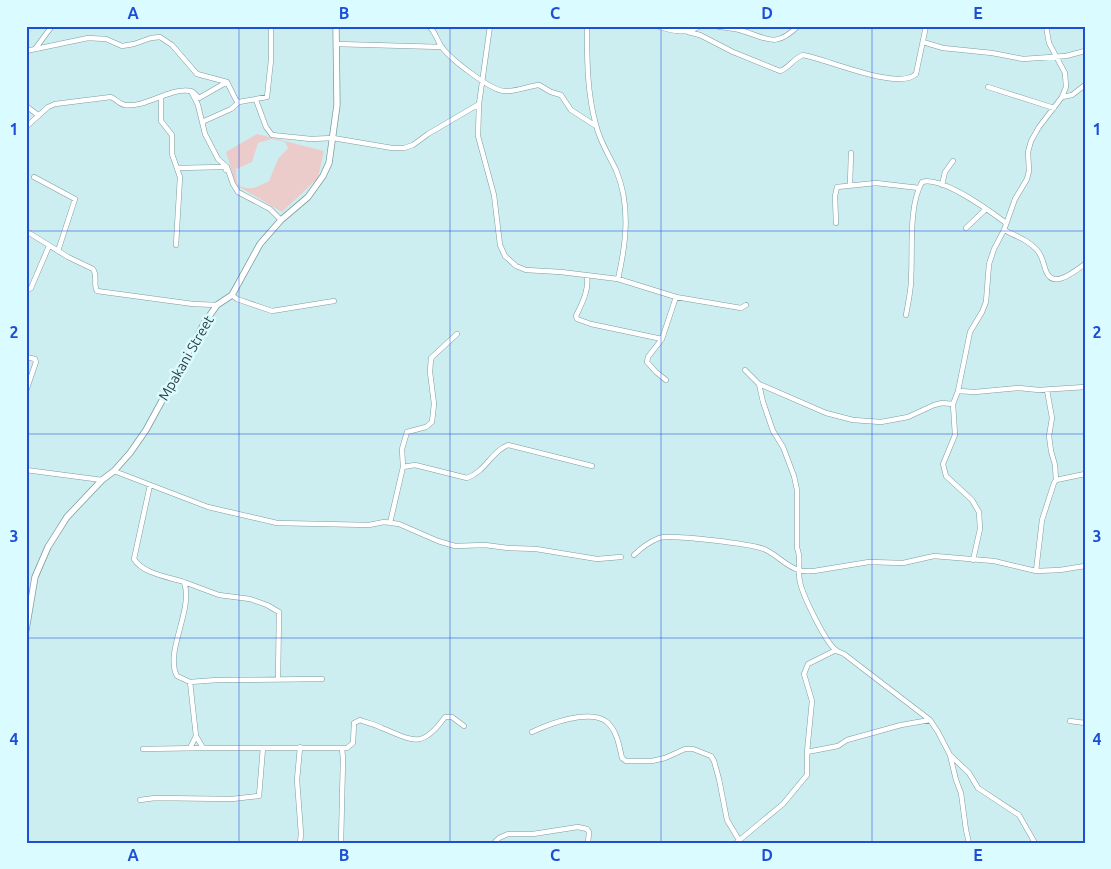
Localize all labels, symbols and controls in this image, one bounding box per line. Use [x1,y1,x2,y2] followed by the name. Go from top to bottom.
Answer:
[127,4,139,22] text: A
[339,4,349,22] text: B
[550,4,560,22] text: C
[761,4,773,22] text: D
[973,4,983,22] text: E
[9,120,19,138] text: 1
[1092,120,1102,138] text: 1
[155,312,217,403] street label: Mpakani Street
[9,323,19,341] text: 2
[1092,323,1102,341] text: 2
[9,527,19,545] text: 3
[1092,527,1102,545] text: 3
[9,730,19,748] text: 4
[1092,730,1102,748] text: 4
[127,846,139,864] text: A
[339,846,349,864] text: B
[550,846,560,864] text: C
[761,846,773,864] text: D
[973,846,983,864] text: E

